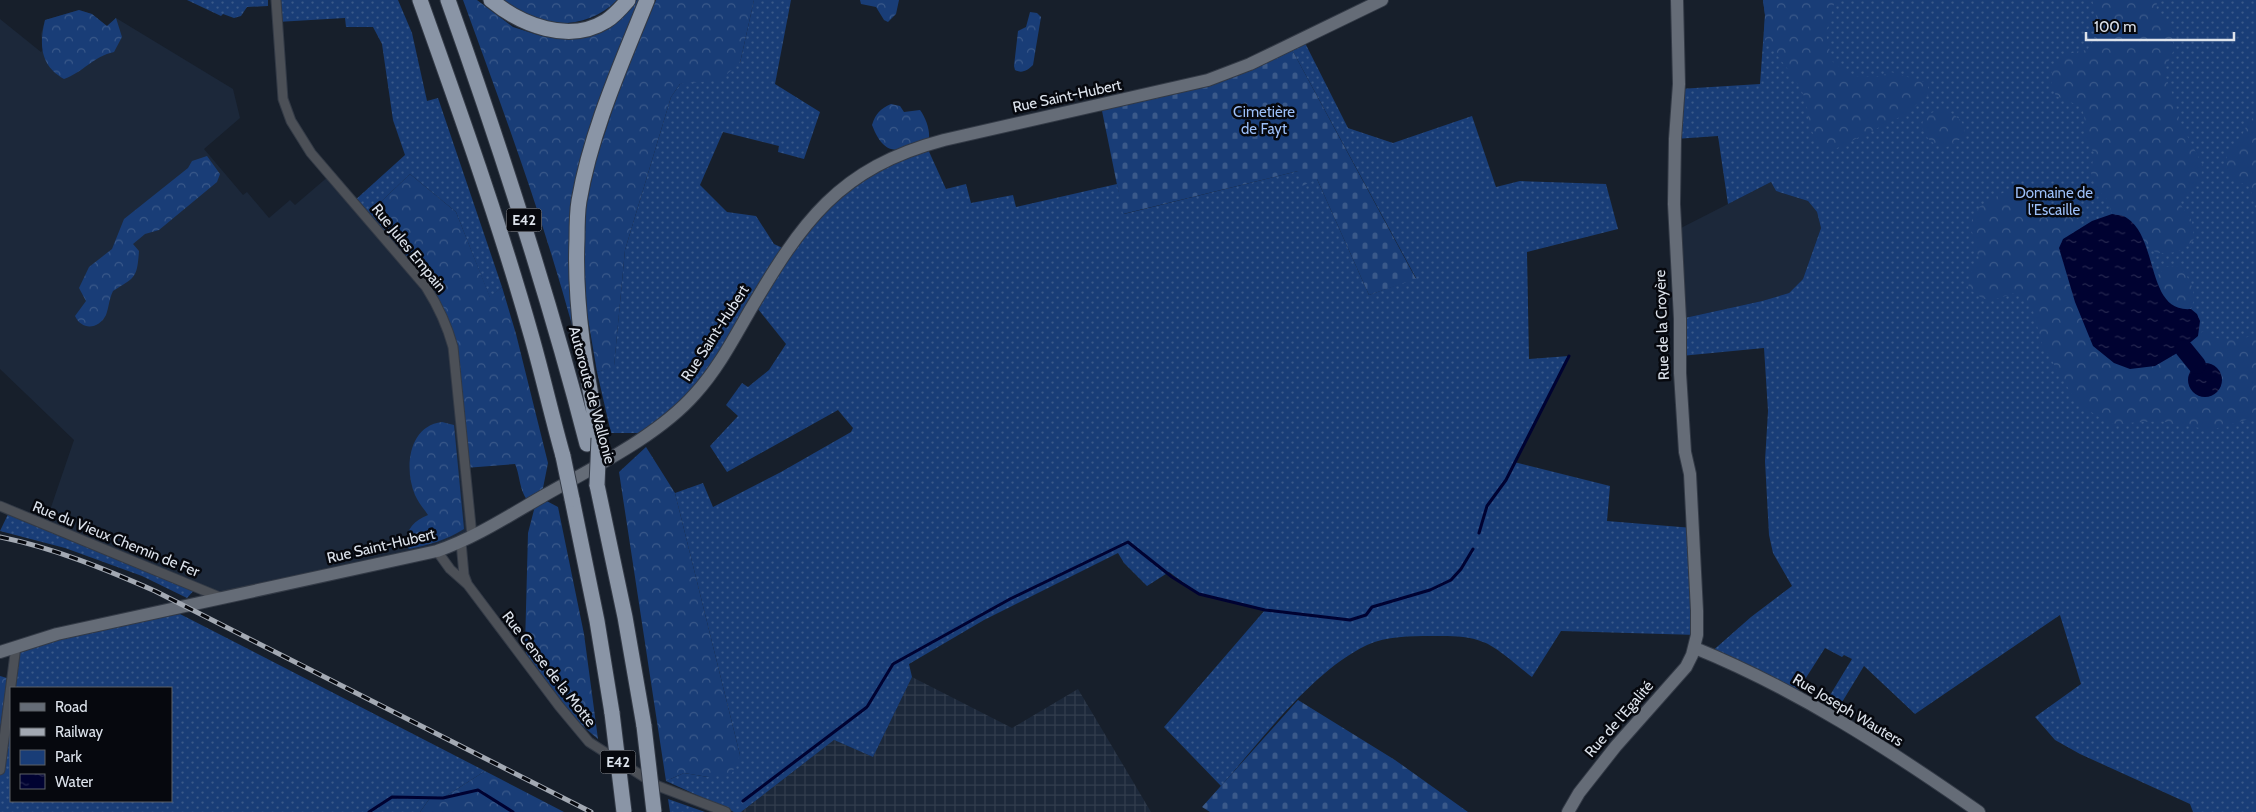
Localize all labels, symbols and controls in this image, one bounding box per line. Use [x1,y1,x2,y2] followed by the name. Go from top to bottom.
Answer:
[2086,10,2234,42] scale bar
[2094,18,2136,36] text: 100 m
[1011,76,1123,116] street label: Rue Saint-Hubert
[1233,103,1295,138] park label: Cimetière de Fayt
[2015,184,2093,219] park label: Domaine de l'Escaille
[368,200,450,296] street label: Rue Jules Empain
[506,208,542,232] road number: E42
[1651,269,1673,380] street label: Rue de la Croyère
[677,282,753,384] street label: Rue Saint-Hubert
[565,324,619,466] street label: Autoroute de Wallonie
[30,497,202,581] street label: Rue du Vieux Chemin de Fer
[325,525,437,567] street label: Rue Saint-Hubert
[498,608,600,731] street label: Rue Cense de la Motte
[1790,670,1906,750] street label: Rue Joseph Wauters
[1581,677,1657,761] street label: Rue de l'Egalité
[10,687,172,802] legend
[55,698,88,716] text: Road
[55,723,104,741] text: Railway
[55,748,82,766] text: Park
[600,750,636,774] road number: E42
[55,773,93,791] text: Water

